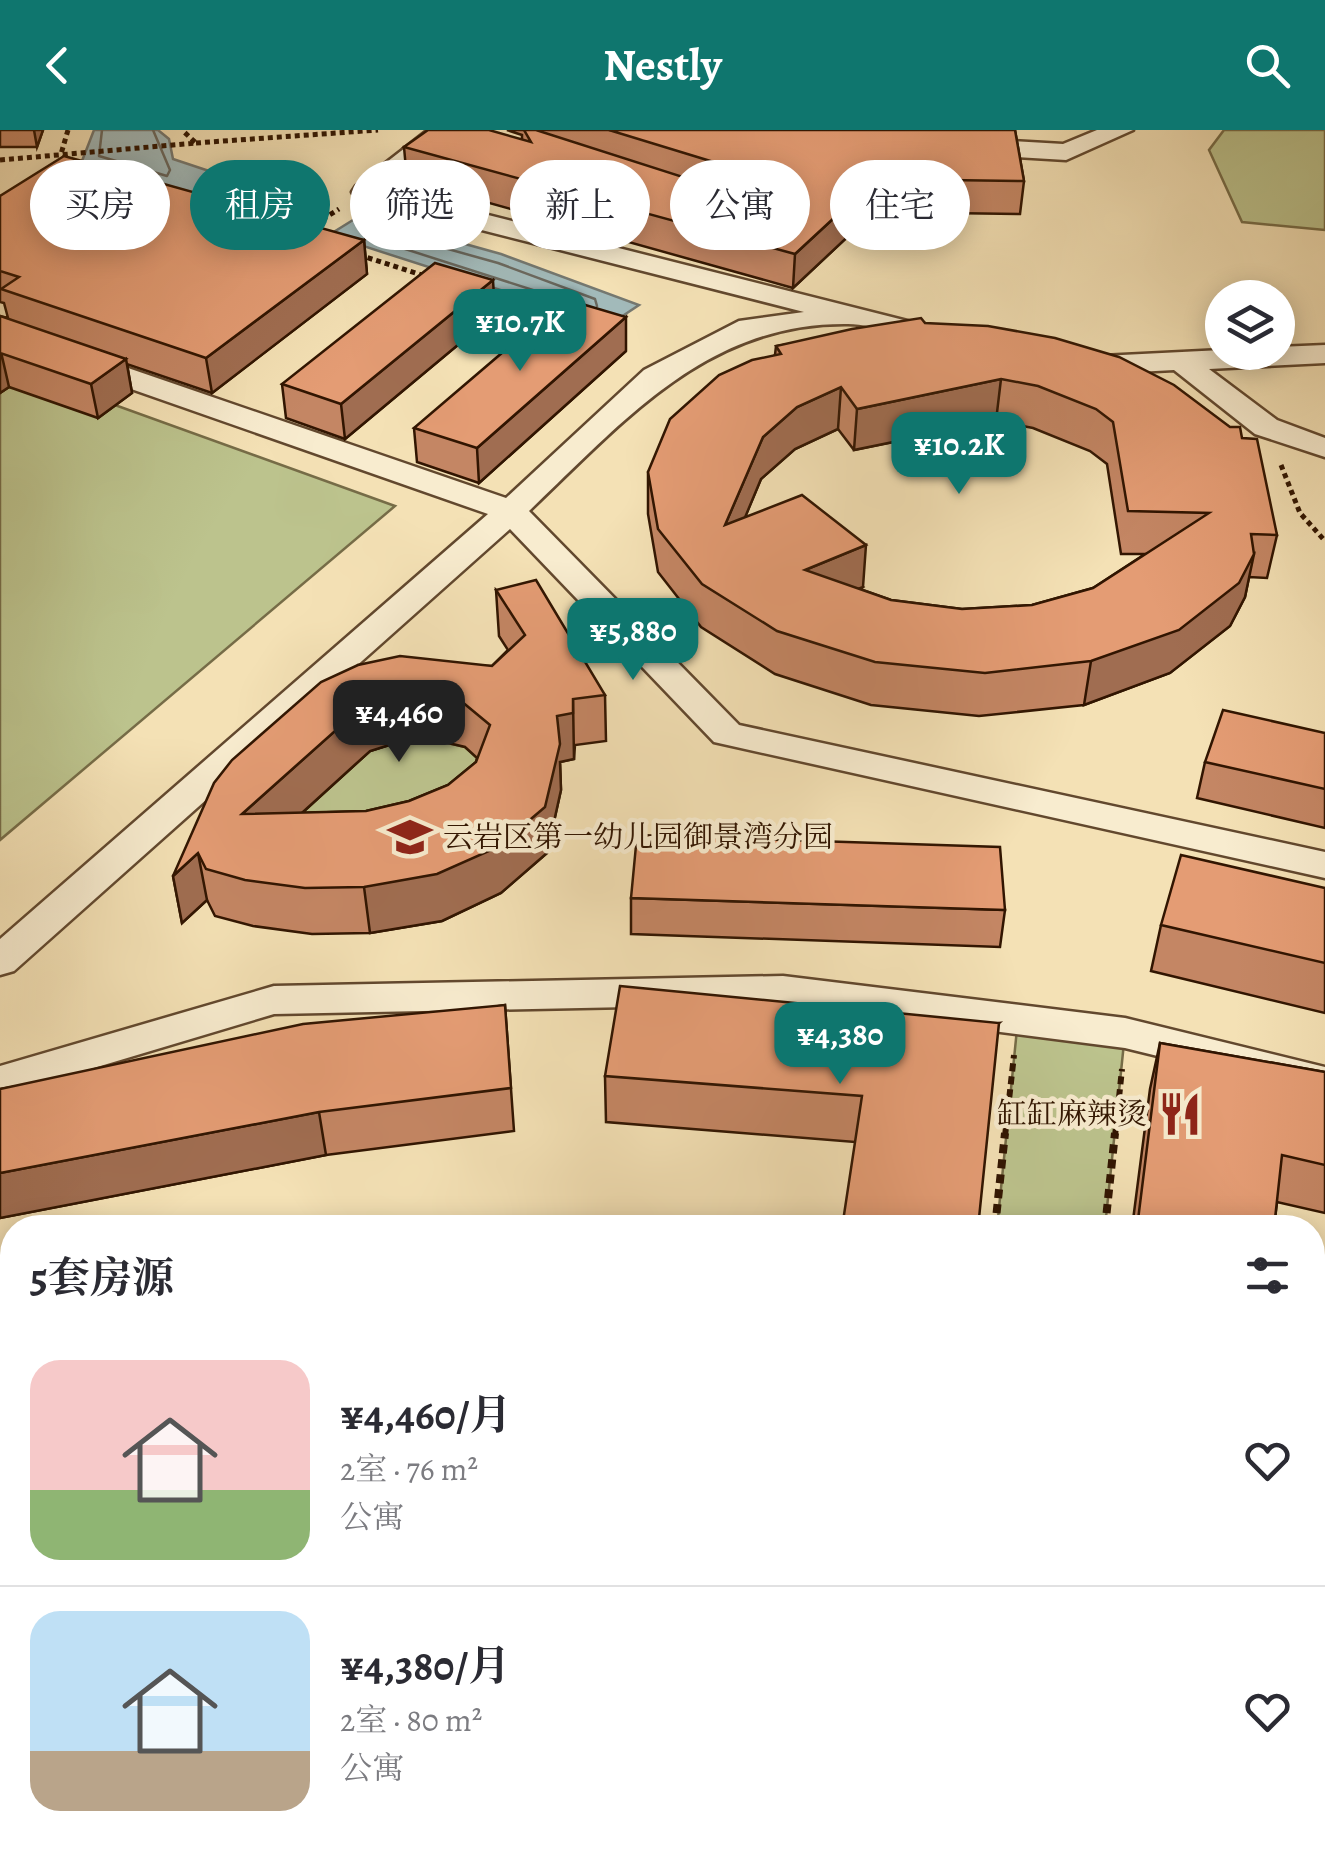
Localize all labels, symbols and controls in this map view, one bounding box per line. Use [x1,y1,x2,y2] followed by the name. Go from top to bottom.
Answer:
[603,34,722,96] text: Nestly
[30,38,85,93] icon: back
[1240,38,1295,93] icon: search
[30,160,170,250] chip: 买房
[190,160,330,250] chip: 租房
[350,160,490,250] chip: 筛选
[510,160,650,250] chip: 新上
[670,160,810,250] chip: 公寓
[830,160,970,250] chip: 住宅
[1205,280,1295,370] map controls
[1205,280,1295,370] button: layers
[439,289,601,374] pin: ¥10.7K
[475,299,565,343] text: ¥10.7K
[878,412,1040,497] pin: ¥10.2K
[913,422,1005,466] text: ¥10.2K
[552,598,714,683] pin: ¥5,880
[589,608,677,652] text: ¥5,880
[318,680,480,765] pin: ¥4,460
[355,690,443,734] text: ¥4,460
[386,813,434,861] school or university icon: 云岩区第一幼儿园御景湾分园
[443,817,833,857] place label: 云岩区第一幼儿园御景湾分园
[759,1002,921,1087] pin: ¥4,380
[796,1012,884,1056] text: ¥4,380
[1156,1090,1204,1138] restaurant icon: 缸缸麻辣烫
[997,1094,1147,1134] place label: 缸缸麻辣烫
[1240,1248,1295,1303] icon: filters
[30,1249,174,1306] text: 5套房源
[340,1386,511,1443] text: ¥4,460/月
[110,1400,230,1520] icon: home
[1240,1433,1295,1488] icon: heart
[340,1447,478,1491] text: 2室 · 76 m²
[340,1495,404,1539] text: 公寓
[340,1637,510,1694] text: ¥4,380/月
[110,1651,230,1771] icon: home
[1240,1684,1295,1739] icon: heart
[340,1698,482,1742] text: 2室 · 80 m²
[340,1746,404,1790] text: 公寓

